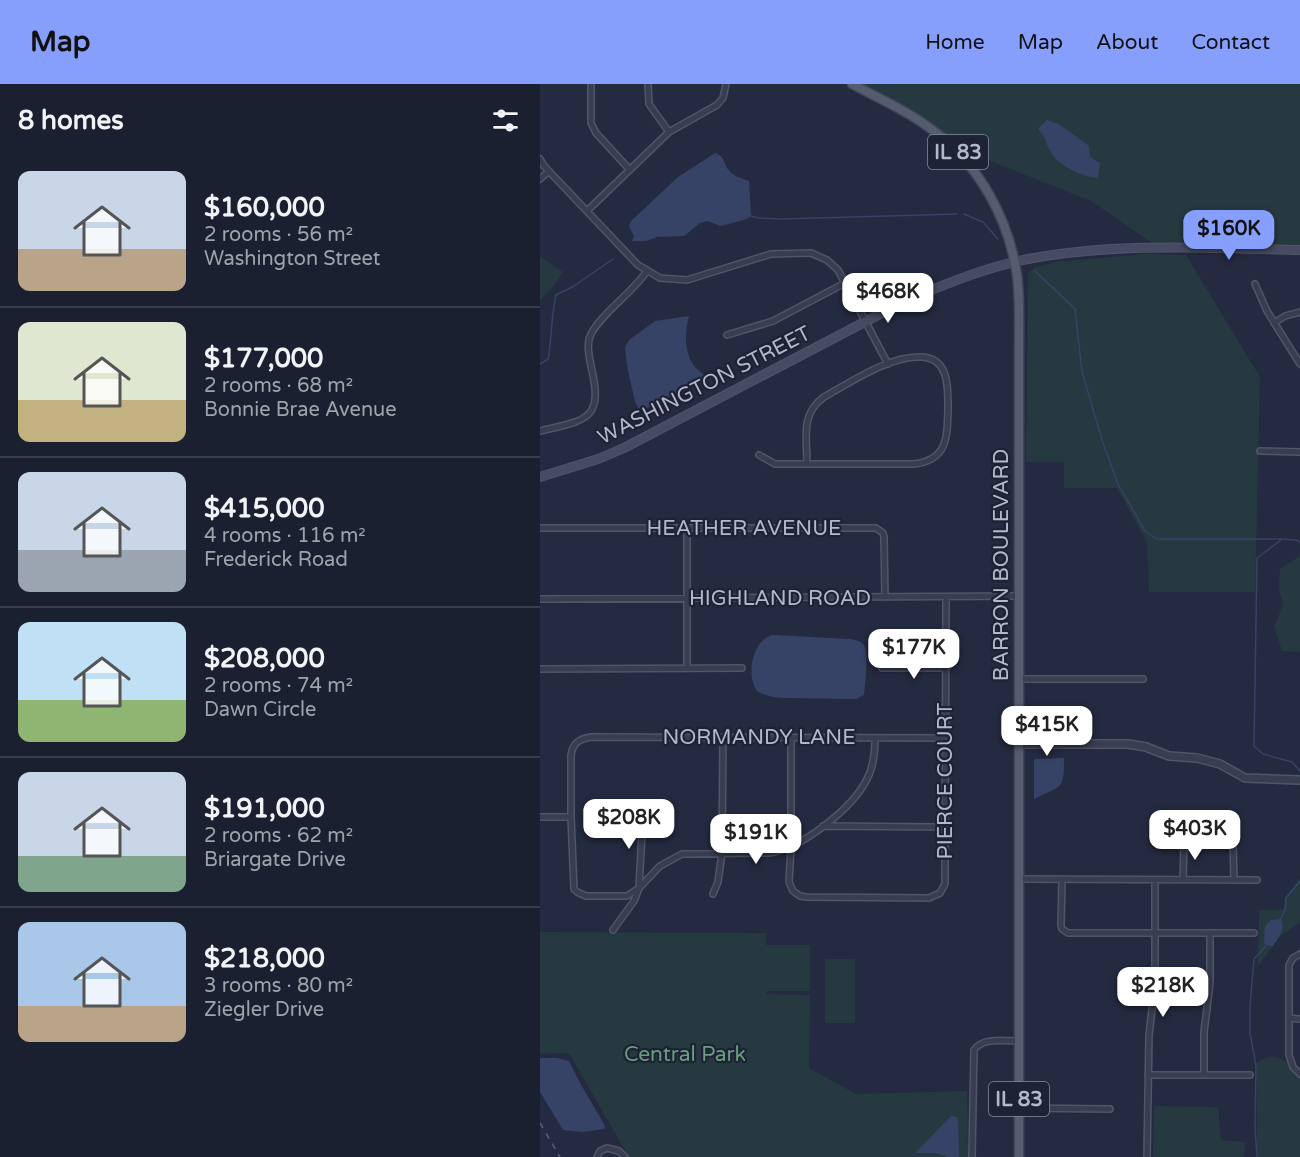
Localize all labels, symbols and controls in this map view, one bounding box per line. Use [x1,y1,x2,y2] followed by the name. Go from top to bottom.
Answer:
[30,25,90,59] text: Map
[925,30,985,55] text: Home
[1018,30,1063,55] text: Map
[1096,30,1158,55] text: About
[1191,30,1270,55] text: Contact
[489,104,522,137] icon: filters
[18,105,124,136] text: 8 homes
[928,135,988,169] road number: IL 83
[204,192,325,223] text: $160,000
[66,195,138,267] icon: home
[1187,210,1271,261] pin: $160K
[1197,217,1261,241] text: $160K
[204,223,353,247] text: 2 rooms · 56 m²
[204,247,380,271] text: Washington Street
[846,273,930,324] pin: $468K
[856,280,920,304] text: $468K
[594,321,815,450] street label: WASHINGTON STREET
[204,343,323,374] text: $177,000
[66,346,138,418] icon: home
[204,374,353,398] text: 2 rooms · 68 m²
[204,398,397,422] text: Bonnie Brae Avenue
[989,449,1014,681] street label: BARRON BOULEVARD
[204,493,324,524] text: $415,000
[66,496,138,568] icon: home
[647,516,841,541] street label: HEATHER AVENUE
[204,524,366,548] text: 4 rooms · 116 m²
[204,548,348,572] text: Frederick Road
[689,586,871,611] street label: HIGHLAND ROAD
[872,629,956,680] pin: $177K
[882,636,946,660] text: $177K
[204,643,325,674] text: $208,000
[66,646,138,718] icon: home
[204,674,353,698] text: 2 rooms · 74 m²
[204,698,316,722] text: Dawn Circle
[933,702,958,859] street label: PIERCE COURT
[1005,706,1089,757] pin: $415K
[1015,713,1079,737] text: $415K
[662,725,856,750] street label: NORMANDY LANE
[204,793,325,824] text: $191,000
[66,796,138,868] icon: home
[587,799,671,850] pin: $208K
[597,806,661,830] text: $208K
[1153,810,1237,861] pin: $403K
[714,814,798,865] pin: $191K
[1163,817,1227,841] text: $403K
[724,821,788,845] text: $191K
[204,824,353,848] text: 2 rooms · 62 m²
[204,848,346,872] text: Briargate Drive
[204,943,325,974] text: $218,000
[66,946,138,1018] icon: home
[1121,967,1205,1018] pin: $218K
[204,974,353,998] text: 3 rooms · 80 m²
[1131,974,1195,998] text: $218K
[204,998,324,1022] text: Ziegler Drive
[624,1042,746,1067] park label: Central Park
[989,1082,1049,1116] road number: IL 83

